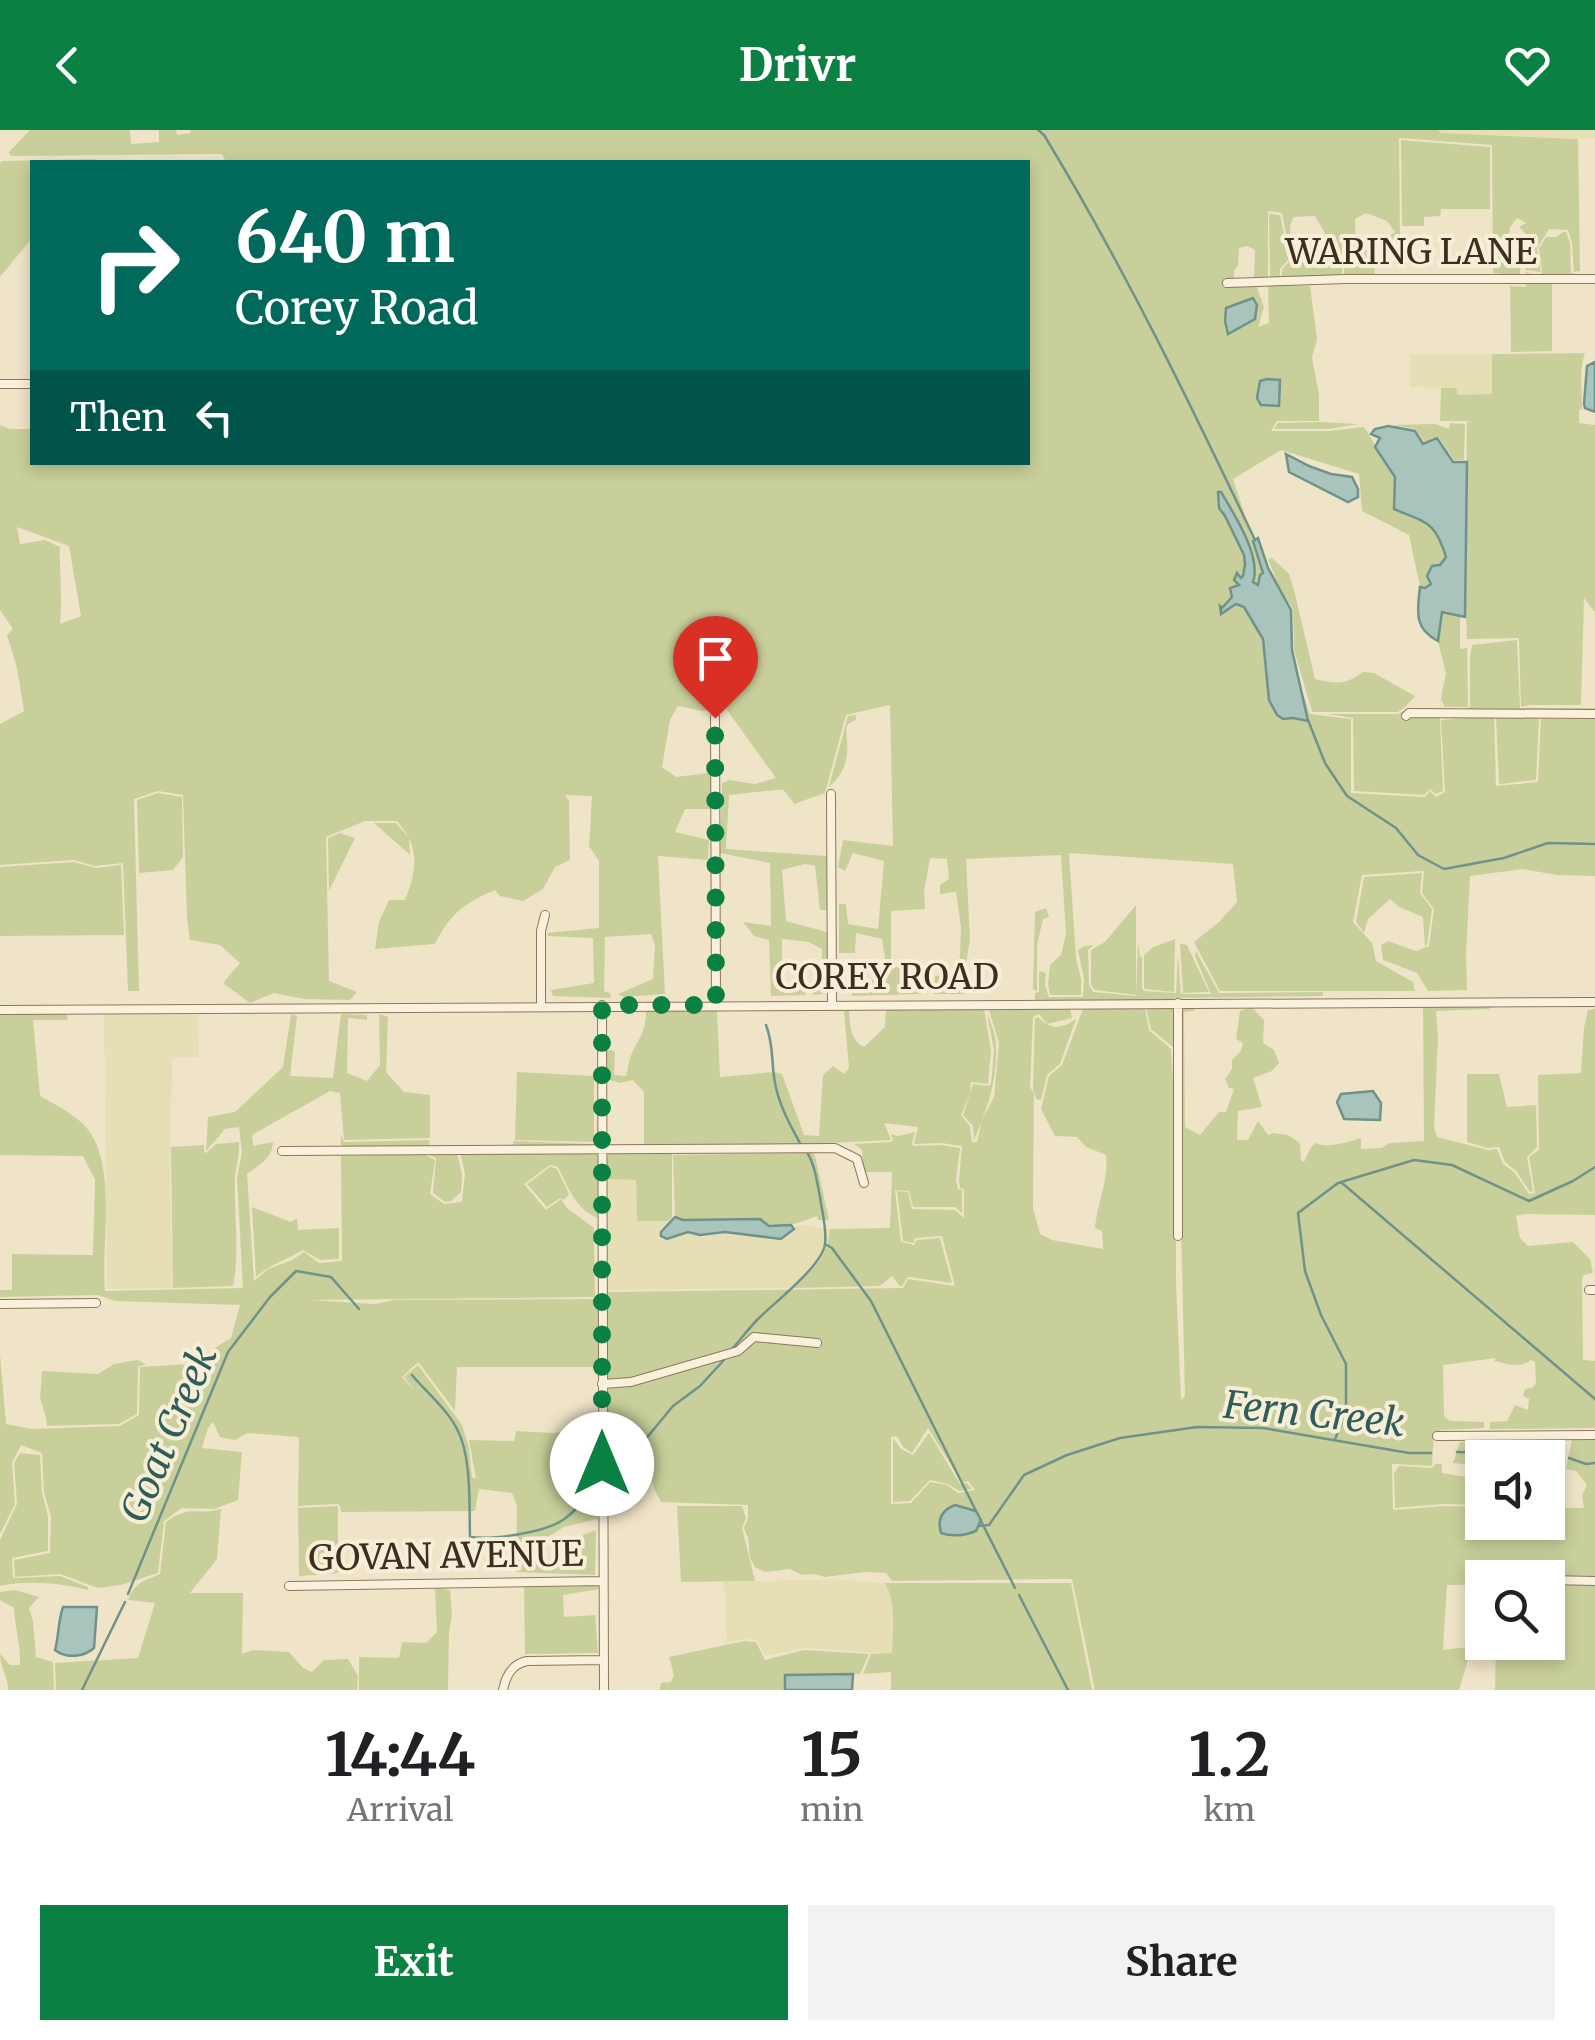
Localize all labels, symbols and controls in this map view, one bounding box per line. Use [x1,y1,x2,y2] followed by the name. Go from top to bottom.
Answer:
[739,37,856,93] text: Drivr
[40,38,95,93] icon: back
[1500,38,1555,93] icon: heart
[235,193,455,281] text: 640 m
[70,200,200,330] icon: right
[1284,230,1537,274] street label: WARING LANE
[235,280,479,336] text: Corey Road
[187,390,242,445] icon: left
[70,394,167,441] text: Then
[673,616,758,719] pin
[688,631,743,686] icon: arrive
[775,955,999,999] street label: COREY ROAD
[110,1338,227,1529] water label: Goat Creek
[1220,1381,1407,1446] water label: Fern Creek
[550,1412,654,1516] position arrow
[1465,1440,1565,1660] map controls
[1465,1440,1565,1540] button: sound
[308,1532,584,1580] street label: GOVAN AVENUE
[1465,1560,1565,1660] button: search
[325,1717,475,1792] text: 14:44
[801,1717,863,1792] text: 15
[1188,1717,1270,1792] text: 1.2
[347,1790,454,1830] text: Arrival
[800,1790,863,1830] text: min
[1203,1790,1255,1830] text: km
[40,1905,788,2020] button: Exit
[808,1905,1555,2020] button: Share

